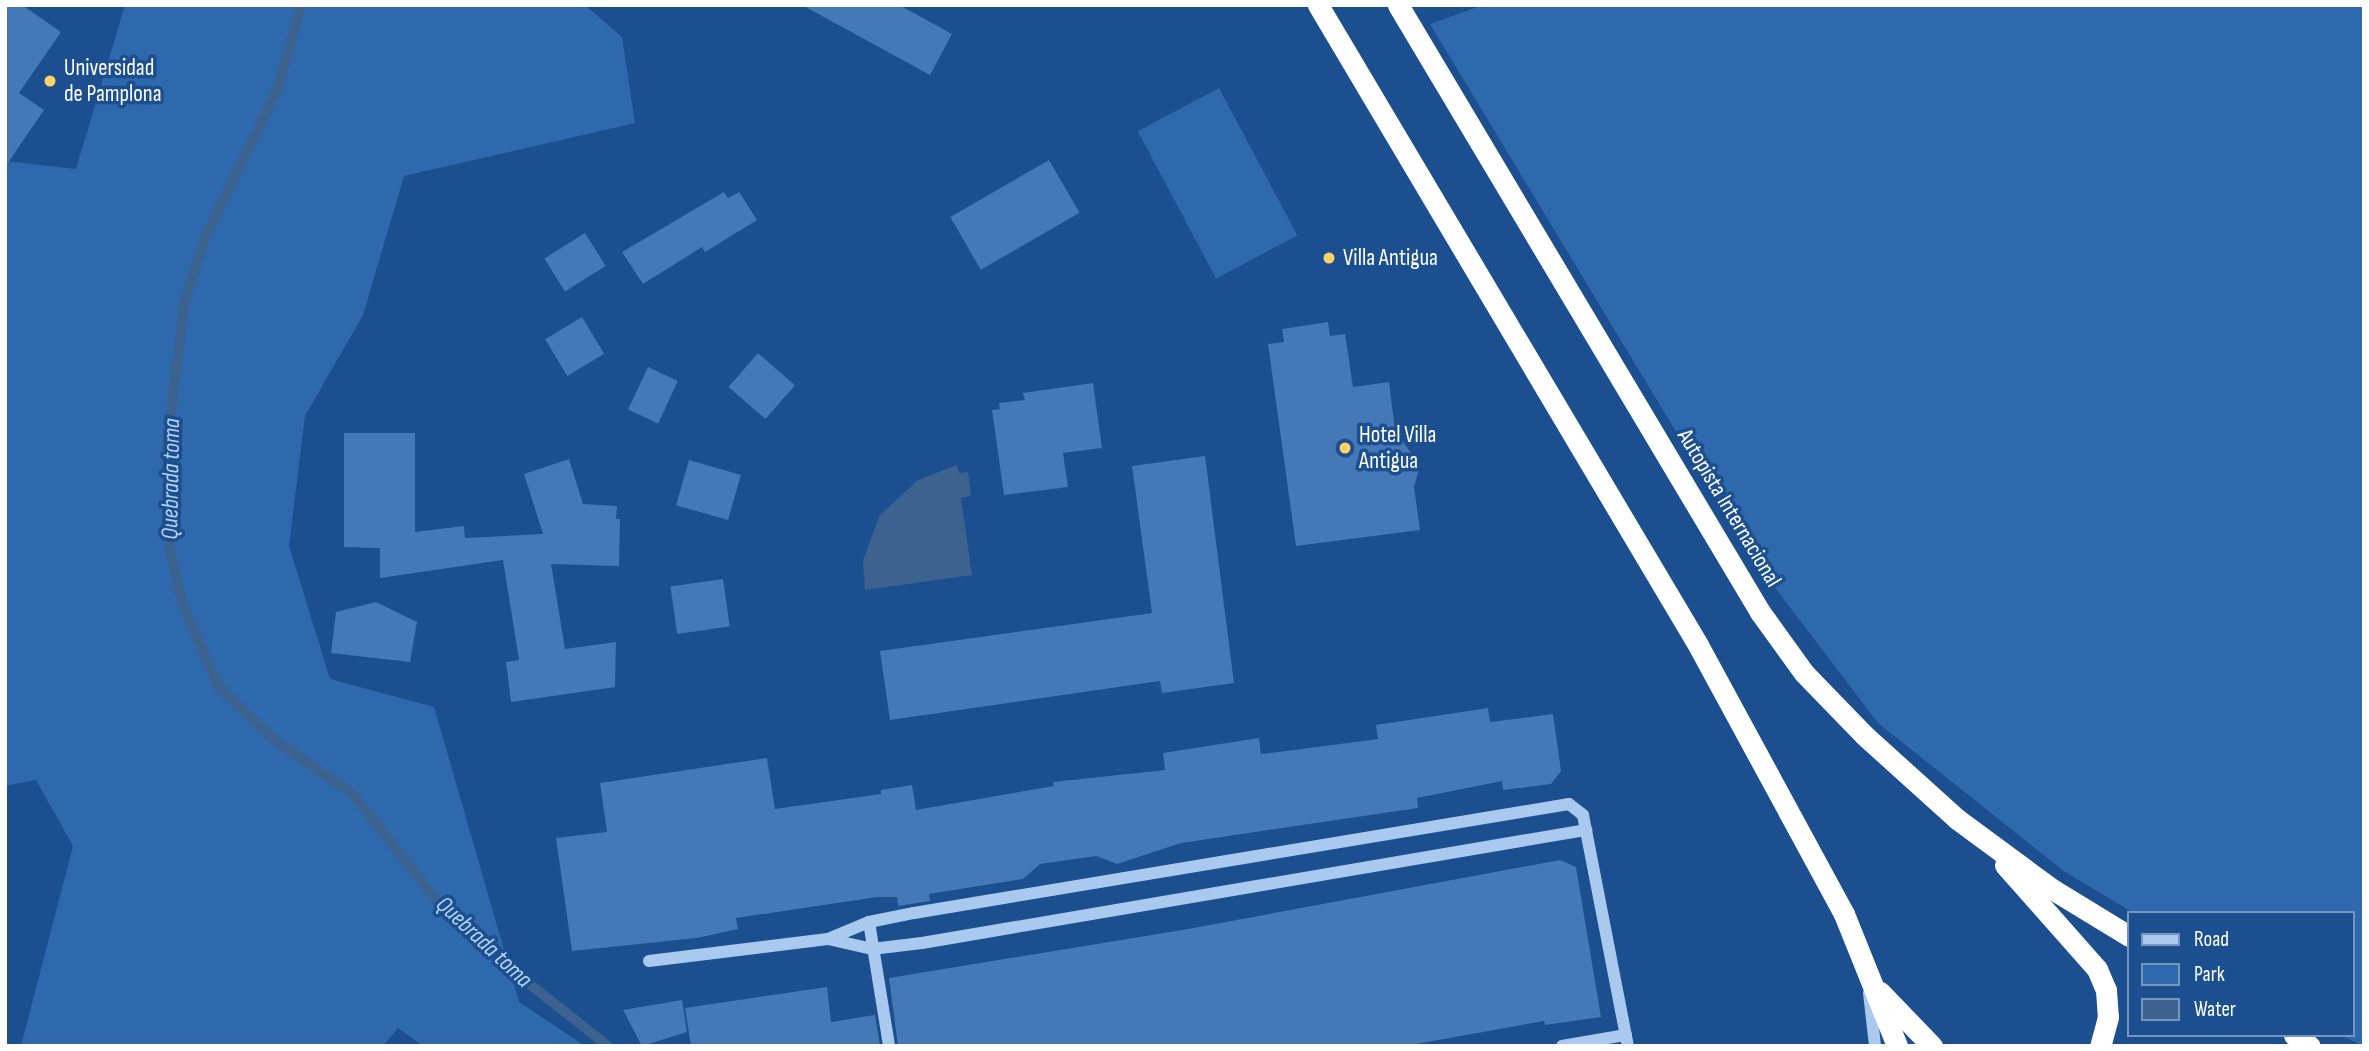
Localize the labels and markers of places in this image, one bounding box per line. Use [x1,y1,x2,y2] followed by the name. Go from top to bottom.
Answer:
[64,54,162,108] place label: Universidad de Pamplona
[42,73,58,89] marker: Universidad de Pamplona
[1343,244,1438,272] place label: Villa Antigua
[1321,250,1337,266] marker: Villa Antigua
[1359,421,1436,475] place label: Hotel Villa Antigua
[1337,440,1353,456] marker: Hotel Villa Antigua

